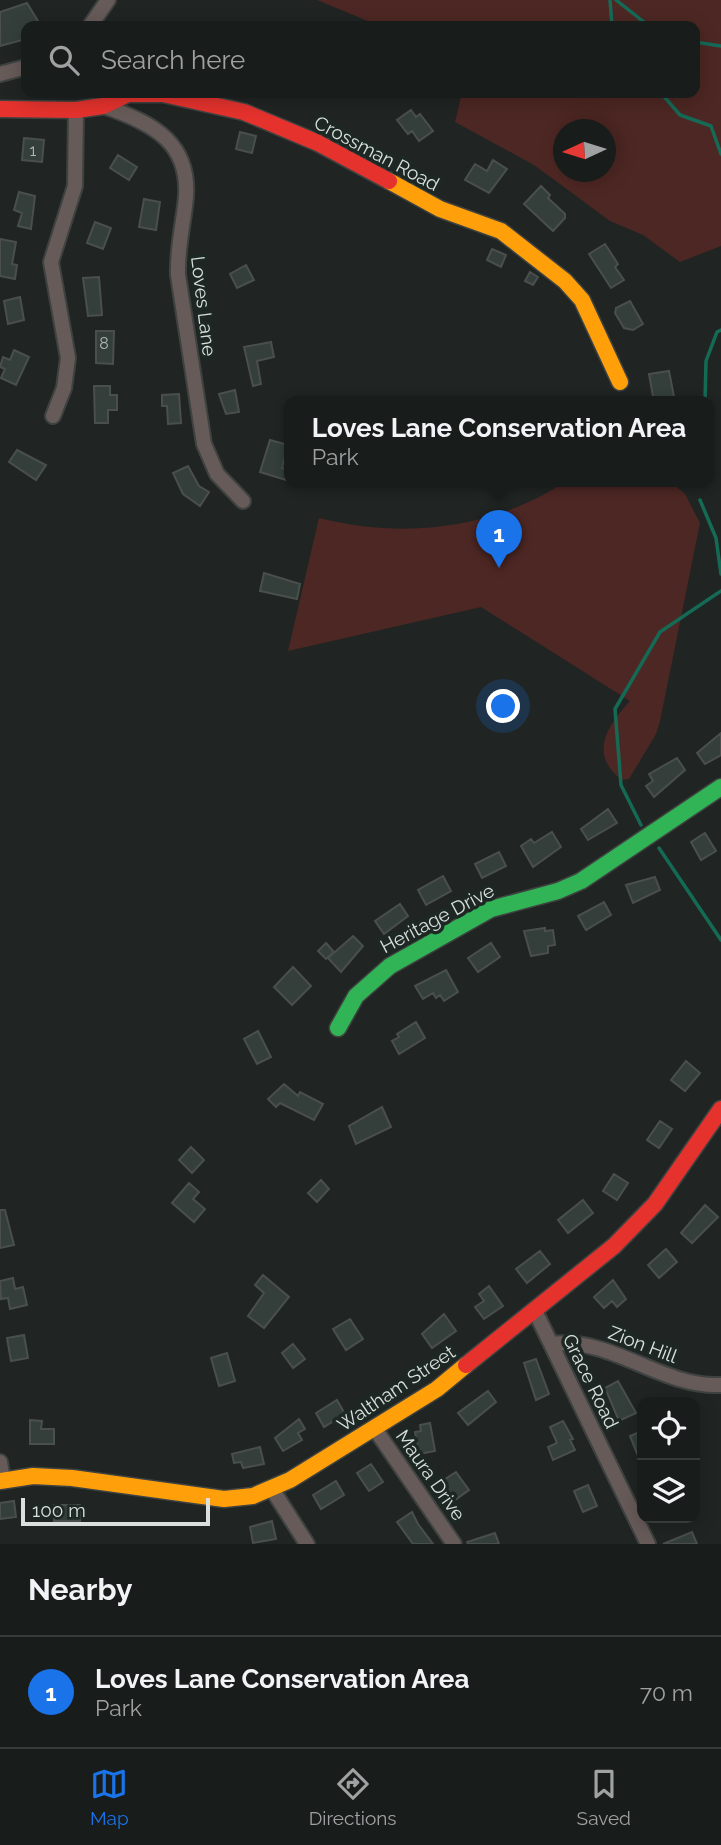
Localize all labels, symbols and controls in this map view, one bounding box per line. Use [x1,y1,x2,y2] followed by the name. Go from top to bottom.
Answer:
[21,21,700,98] search box
[45,41,83,79] icon: search
[101,45,245,75] text: Search here
[311,111,443,195] street label: Crossman Road
[553,119,616,182] north arrow
[30,141,37,160] house number: 1
[187,255,221,357] street label: Loves Lane
[99,334,109,353] house number: 8
[284,396,714,487] popup
[312,413,686,443] text: Loves Lane Conservation Area
[312,443,359,470] text: Park
[476,510,522,568] pin: 1
[486,689,520,723] your location
[376,879,498,957] street label: Heritage Drive
[606,1321,681,1367] street label: Zion Hill
[559,1330,623,1432] street label: Grace Road
[333,1340,460,1435] street label: Waltham Street
[637,1397,700,1523] map controls
[637,1397,700,1460] button: locate
[392,1426,470,1524] street label: Maura Drive
[637,1460,700,1523] button: layers
[21,1495,210,1527] scale bar
[32,1499,86,1521] text: 100 m
[28,1572,132,1607] text: Nearby
[95,1664,469,1694] text: Loves Lane Conservation Area
[45,1679,57,1706] text: 1
[640,1679,693,1706] text: 70 m
[95,1694,142,1721] text: Park
[90,1765,129,1829] tab: Map
[309,1765,397,1829] tab: Directions
[577,1765,631,1829] tab: Saved

